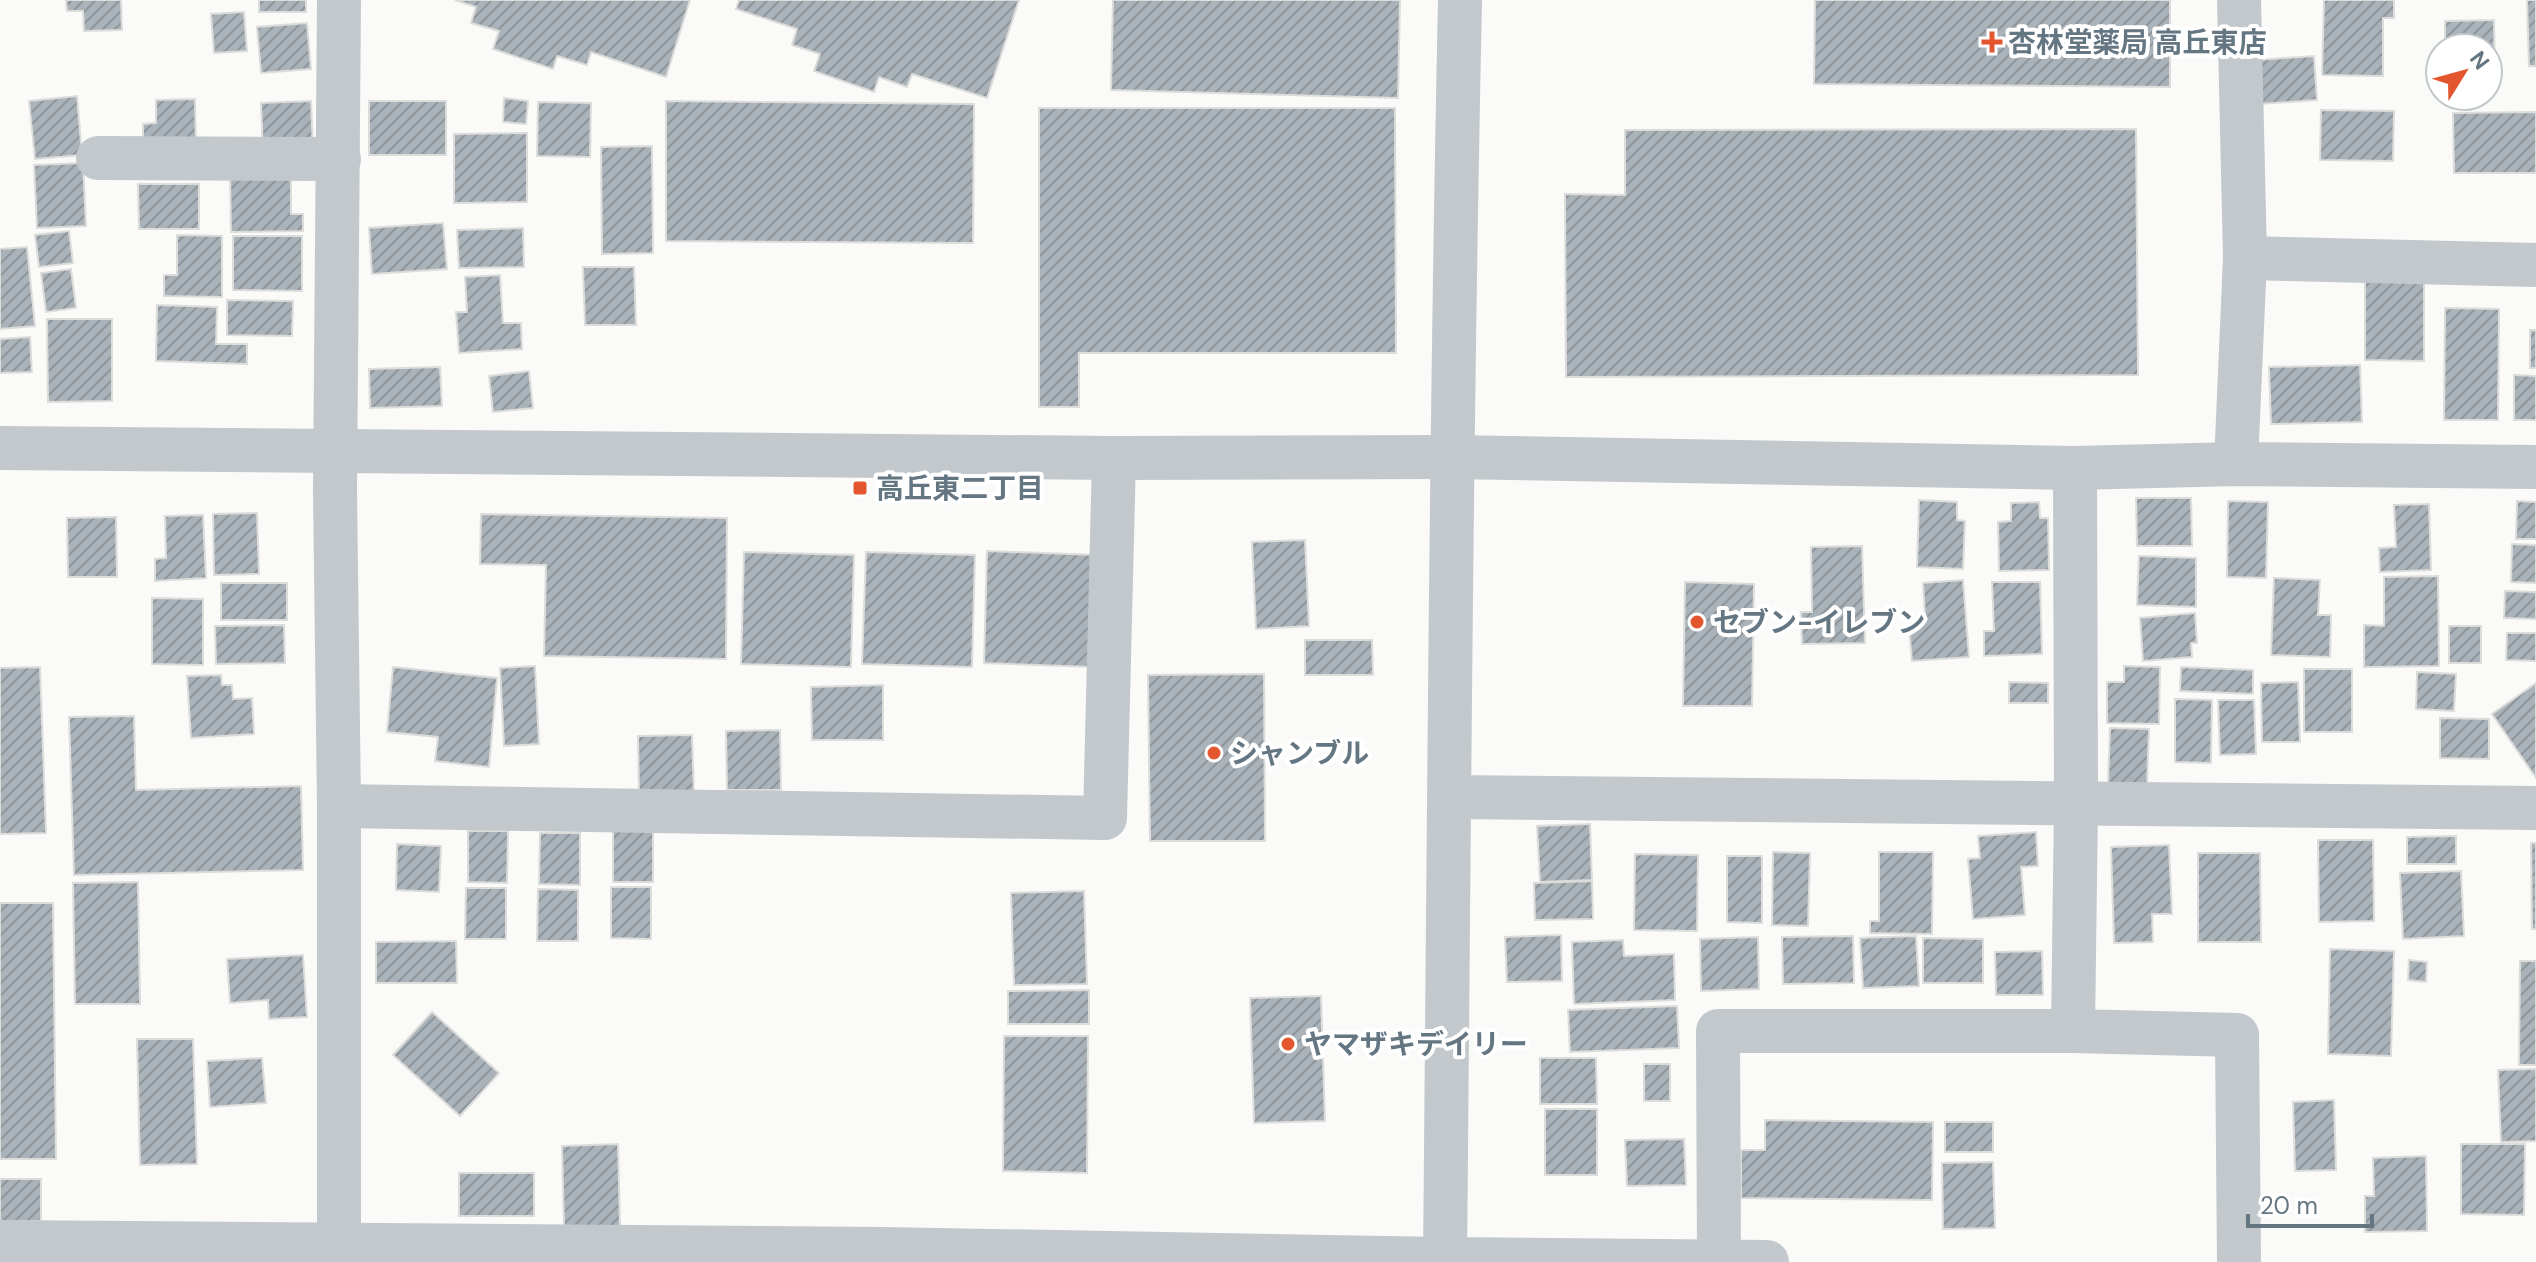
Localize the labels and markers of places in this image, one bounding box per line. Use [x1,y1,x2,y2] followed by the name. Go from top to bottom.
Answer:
[2008,24,2267,61] place label: 杏林堂薬局 高丘東店
[1983,33,2001,51] marker: 杏林堂薬局 高丘東店
[876,470,1044,507] place label: 高丘東二丁目
[851,479,869,497] marker: 高丘東二丁目
[1713,604,1925,641] place label: セブン-イレブン
[1688,613,1706,631] marker: セブン-イレブン
[1230,735,1369,772] place label: シャンブル
[1205,744,1223,762] marker: シャンブル
[1304,1026,1528,1063] place label: ヤマザキデイリー
[1279,1035,1297,1053] marker: ヤマザキデイリー

